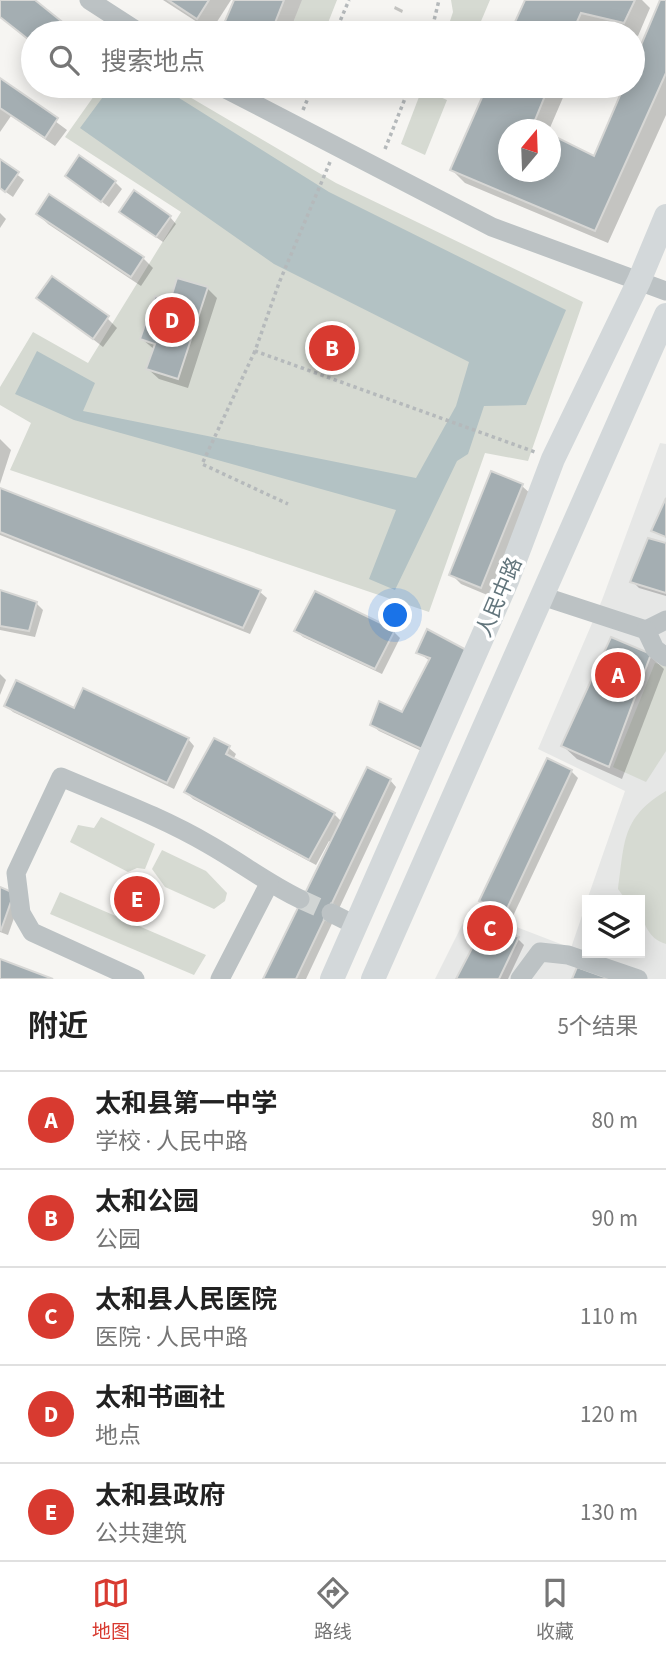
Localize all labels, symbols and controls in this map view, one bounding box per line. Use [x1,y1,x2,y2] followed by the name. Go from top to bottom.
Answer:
[21,21,645,98] search box
[45,41,83,79] icon: search
[101,43,205,80] text: 搜索地点
[498,119,561,182] north arrow
[149,294,195,346] pin: D
[309,322,355,374] pin: B
[469,552,529,642] street label: 人民中路
[378,598,412,632] your location
[595,649,641,701] pin: A
[114,873,160,925] pin: E
[582,895,645,958] map controls
[582,895,645,958] button: layers
[467,902,513,954] pin: C
[28,1005,88,1048] text: 附近
[558,1010,638,1043] text: 5个结果
[95,1085,277,1122] text: 太和县第一中学
[44,1104,58,1137] text: A
[591,1104,638,1137] text: 80 m
[95,1125,248,1158] text: 学校 · 人民中路
[95,1183,199,1220] text: 太和公园
[44,1202,58,1235] text: B
[591,1202,638,1235] text: 90 m
[95,1223,141,1256] text: 公园
[95,1281,277,1318] text: 太和县人民医院
[44,1300,58,1333] text: C
[580,1300,638,1333] text: 110 m
[95,1321,248,1354] text: 医院 · 人民中路
[95,1379,225,1416] text: 太和书画社
[44,1398,58,1431] text: D
[580,1398,638,1431] text: 120 m
[95,1419,141,1452] text: 地点
[95,1477,225,1514] text: 太和县政府
[45,1496,57,1529] text: E
[580,1496,638,1529] text: 130 m
[95,1517,187,1550] text: 公共建筑
[92,1574,130,1646] tab: 地图
[314,1574,352,1646] tab: 路线
[536,1574,574,1646] tab: 收藏

